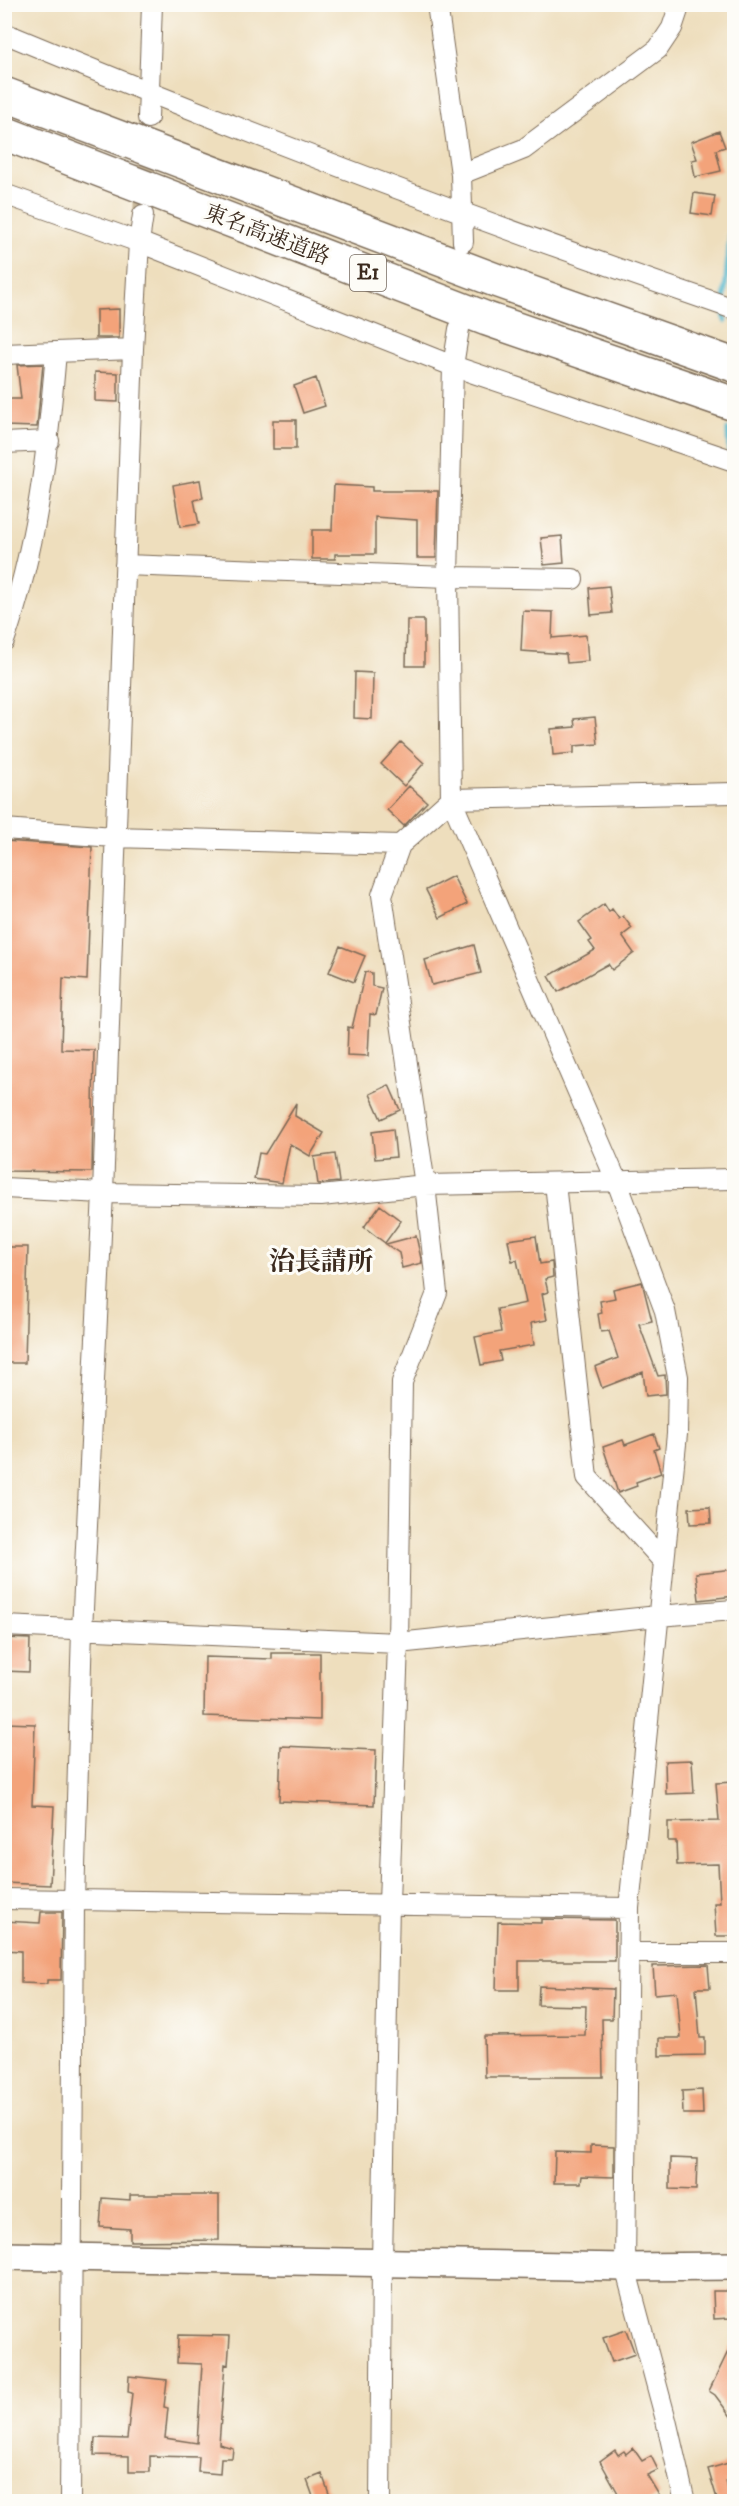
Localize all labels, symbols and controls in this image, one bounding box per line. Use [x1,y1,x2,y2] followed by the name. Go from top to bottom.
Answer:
[201,199,333,271] street label: 東名高速道路
[350,255,386,291] road number: E1
[269,1246,373,1279] district label: 治長請所

